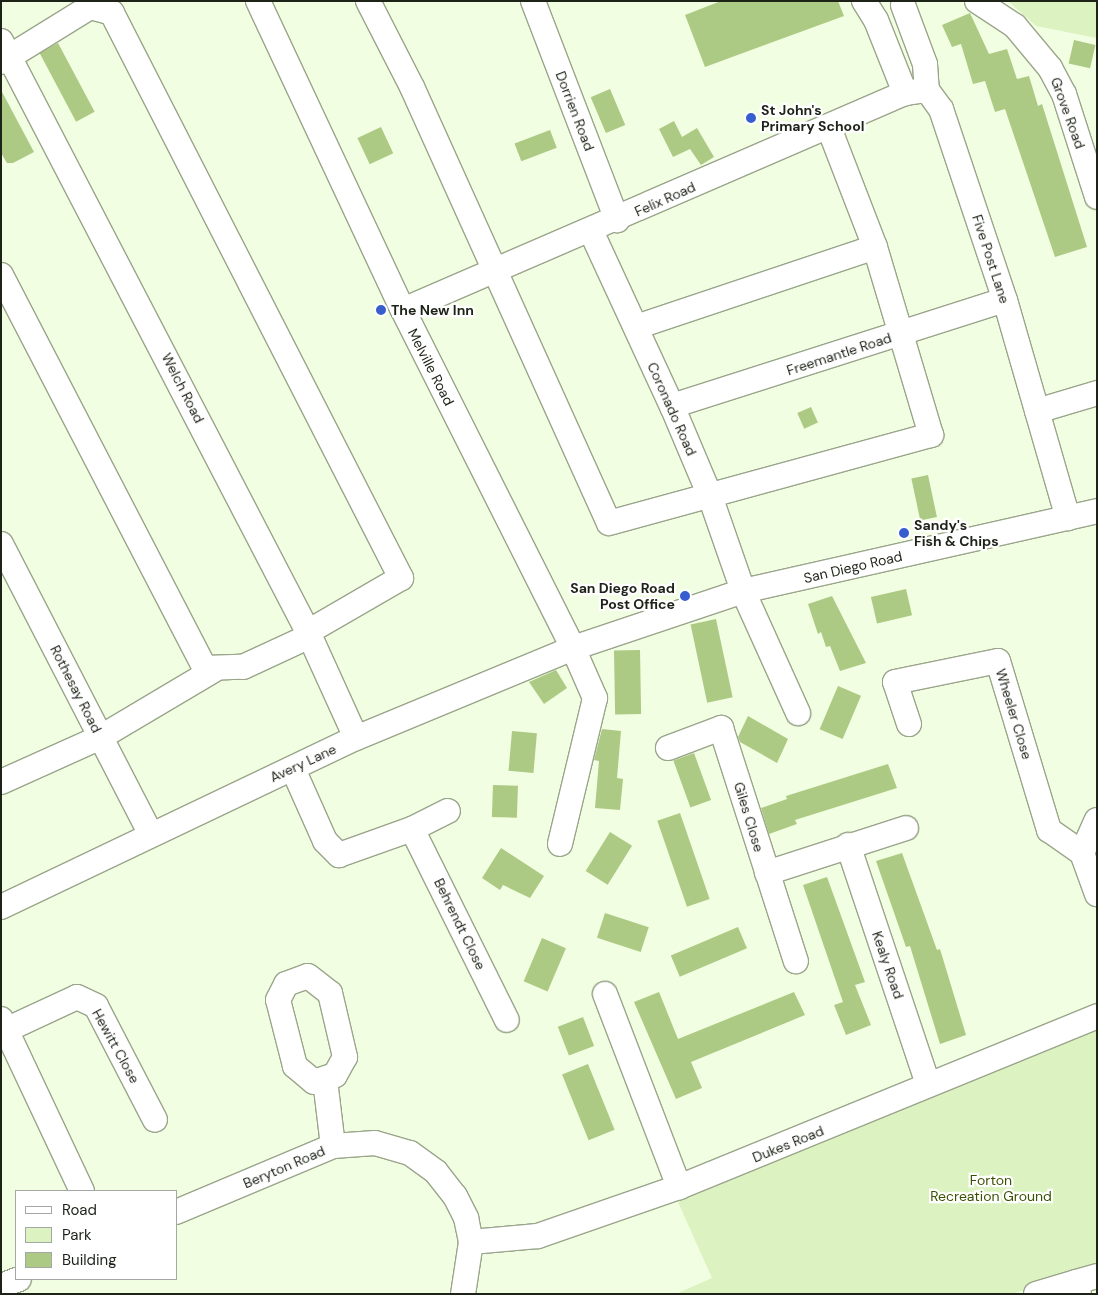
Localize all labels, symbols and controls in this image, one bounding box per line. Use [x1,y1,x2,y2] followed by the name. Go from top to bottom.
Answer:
[552,69,598,153] street label: Dorrien Road
[1047,75,1089,151] street label: Grove Road
[761,102,864,134] place label: St John's Primary School
[745,112,757,124] marker: St John's Primary School
[632,178,698,220] street label: Felix Road
[969,212,1013,306] street label: Five Post Lane
[391,302,474,318] place label: The New Inn
[375,304,387,316] marker: The New Inn
[404,326,458,408] street label: Melville Road
[784,329,894,379] street label: Freemantle Road
[158,350,208,426] street label: Welch Road
[644,360,700,458] street label: Coronado Road
[914,517,999,550] place label: Sandy's Fish & Chips
[898,527,910,539] marker: Sandy's Fish & Chips
[802,548,904,586] street label: San Diego Road
[570,580,675,612] place label: San Diego Road Post Office
[679,590,691,602] marker: San Diego Road Post Office
[47,642,105,736] street label: Rothesay Road
[992,667,1036,761] street label: Wheeler Close
[267,740,339,786] street label: Avery Lane
[730,780,768,854] street label: Giles Close
[431,875,489,973] street label: Behrendt Close
[869,929,907,1001] street label: Kealy Road
[89,1006,143,1086] street label: Hewitt Close
[750,1122,826,1166] street label: Dukes Road
[241,1142,327,1192] street label: Beryton Road
[930,1172,1052,1204] park label: Forton Recreation Ground
[15,1190,178,1280] legend
[62,1200,97,1220] text: Road
[62,1225,92,1245] text: Park
[62,1250,117,1270] text: Building

